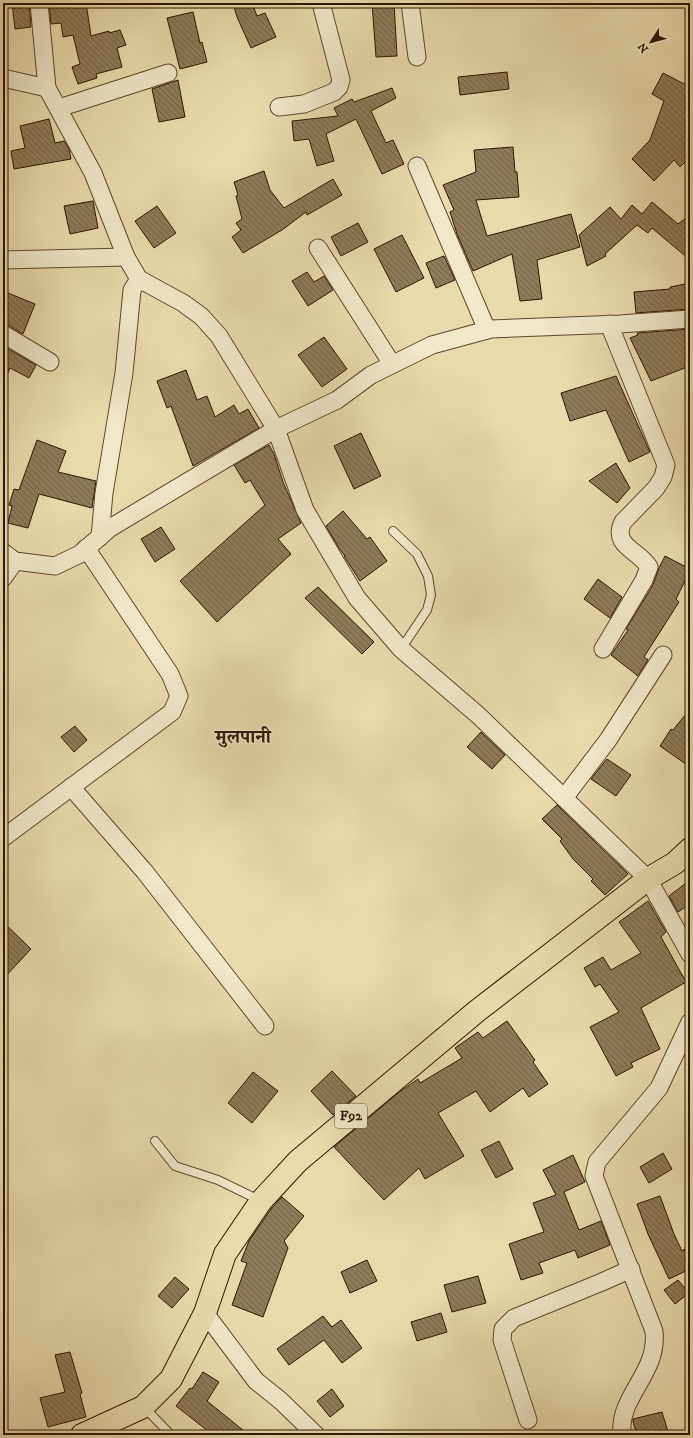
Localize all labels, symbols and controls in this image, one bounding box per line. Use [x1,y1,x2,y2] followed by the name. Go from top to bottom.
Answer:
[631,22,671,62] north arrow
[635,40,652,55] text: N
[213,726,273,749] district label: मुलपानी
[335,1104,367,1128] road number: F92

